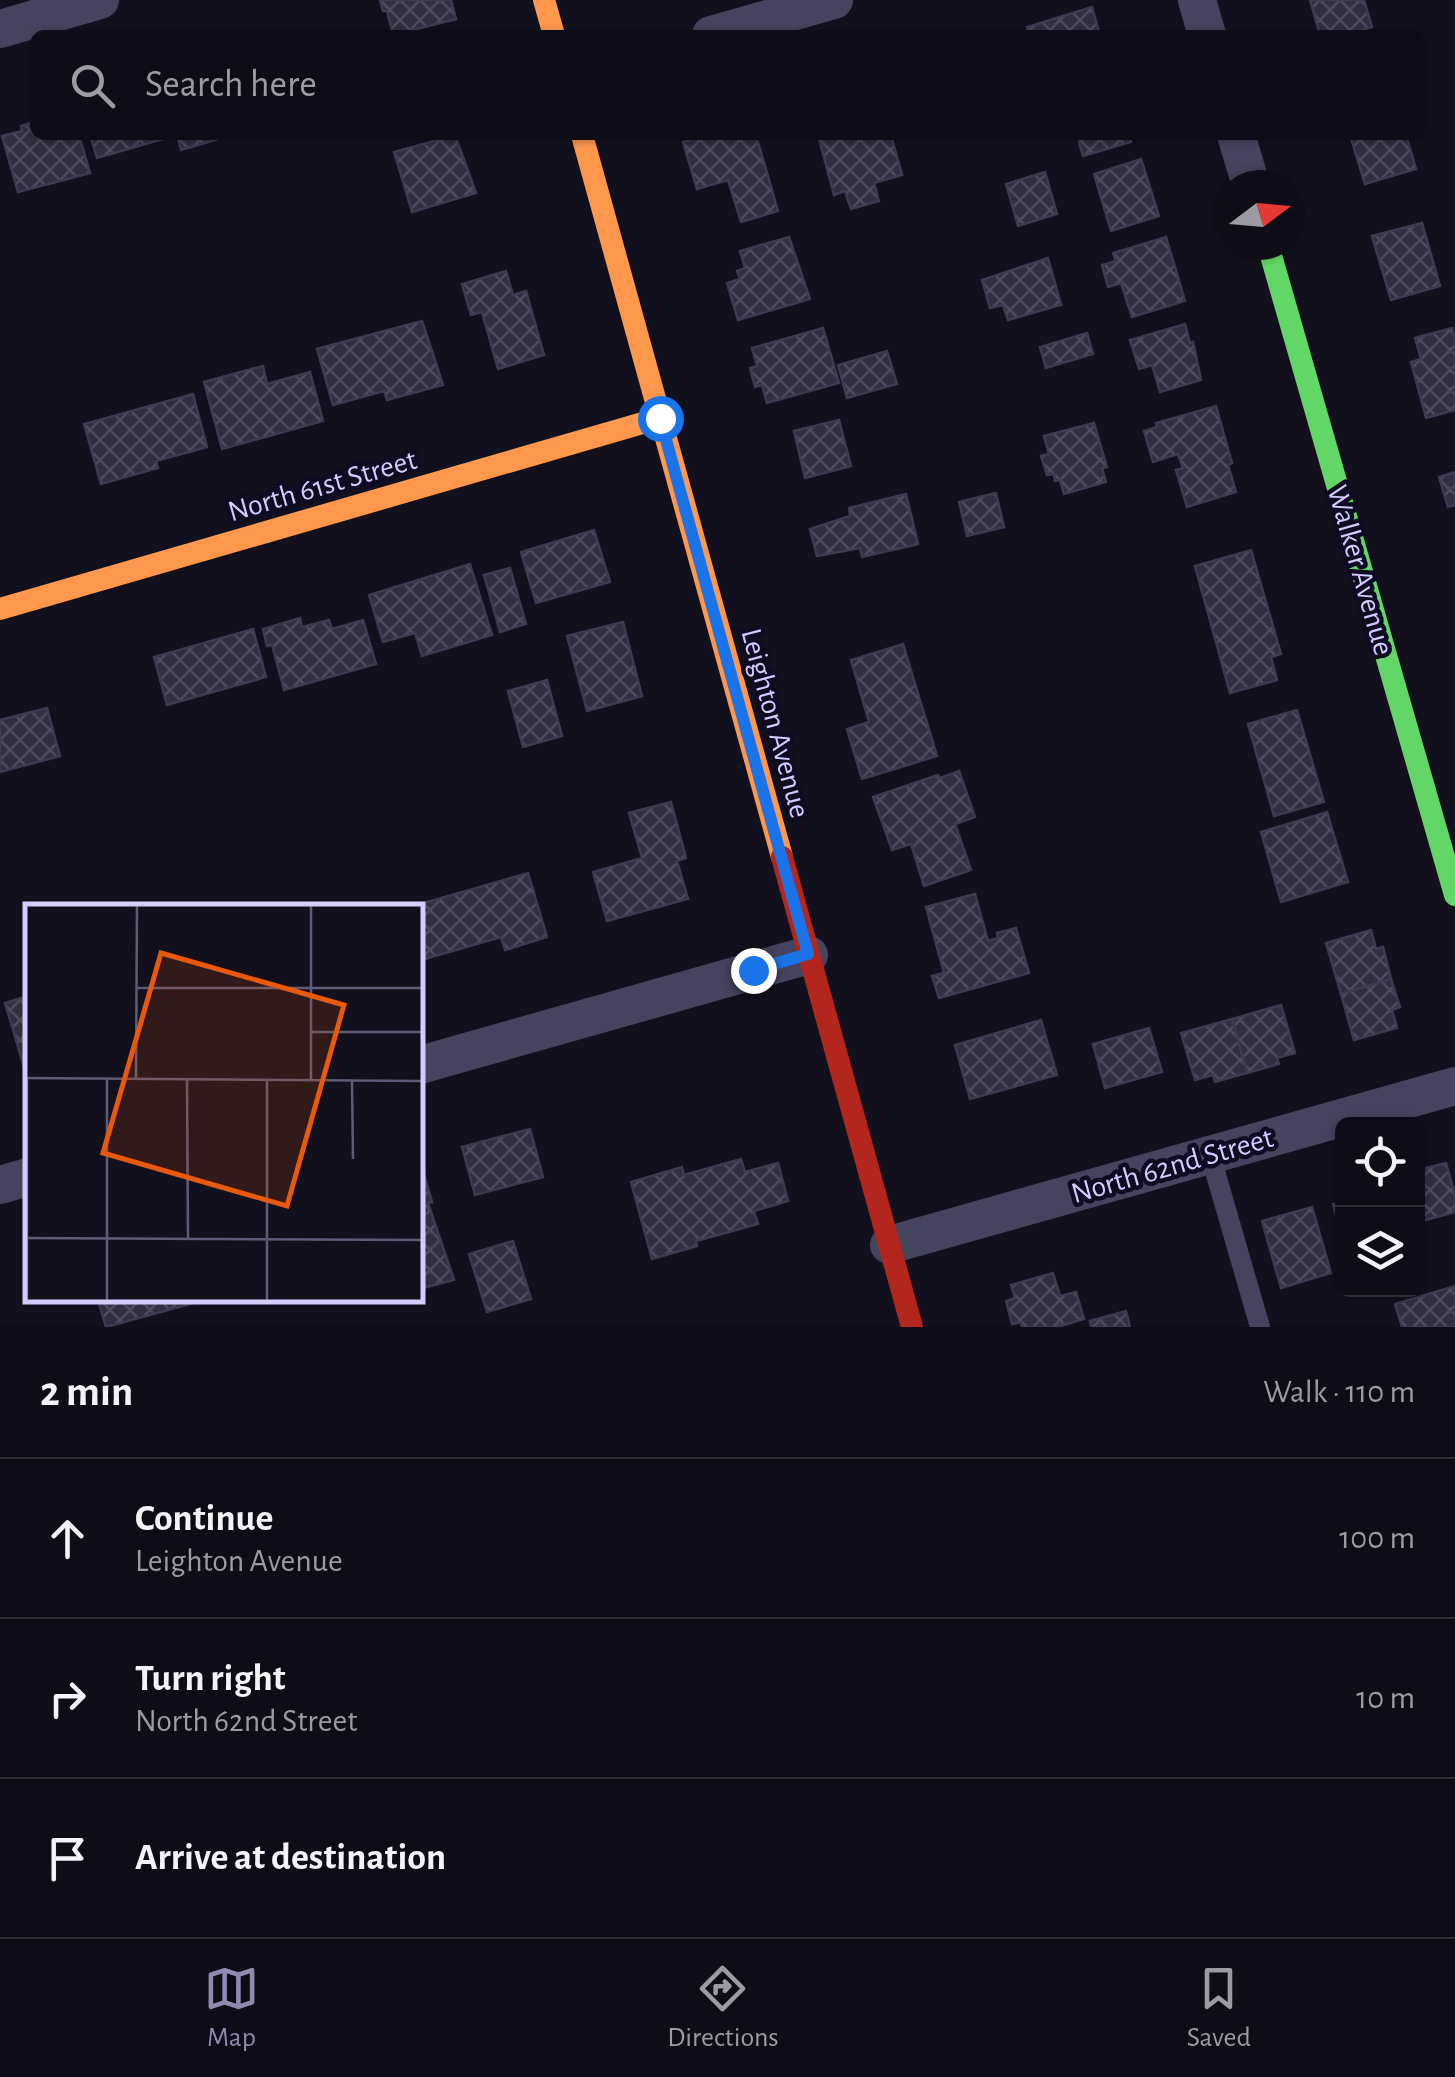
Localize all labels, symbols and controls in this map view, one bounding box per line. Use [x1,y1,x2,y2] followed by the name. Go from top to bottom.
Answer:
[30,30,1425,140] search box
[65,58,120,113] icon: search
[145,66,317,104] text: Search here
[1215,170,1305,260] north arrow
[638,396,684,442] route start
[225,445,420,527] street label: North 61st Street
[1321,482,1399,659] street label: Walker Avenue
[735,625,815,821] street label: Leighton Avenue
[25,904,422,1302] inset map
[731,948,777,994] route end
[1335,1117,1425,1297] map controls
[1335,1117,1425,1207] button: locate
[1068,1123,1277,1209] street label: North 62nd Street
[1335,1207,1425,1297] button: layers
[40,1371,133,1413] text: 2 min
[1263,1376,1415,1408] text: Walk · 110 m
[135,1500,273,1538] text: Continue
[40,1511,95,1566] icon: ahead
[1339,1522,1415,1554] text: 100 m
[135,1545,343,1577] text: Leighton Avenue
[135,1660,285,1698] text: Turn right
[40,1671,95,1726] icon: right
[1356,1682,1415,1714] text: 10 m
[135,1705,357,1737] text: North 62nd Street
[40,1831,95,1886] icon: arrive
[135,1839,446,1877] text: Arrive at destination
[204,1961,259,2055] tab: Map
[667,1961,779,2055] tab: Directions
[1187,1961,1251,2055] tab: Saved

